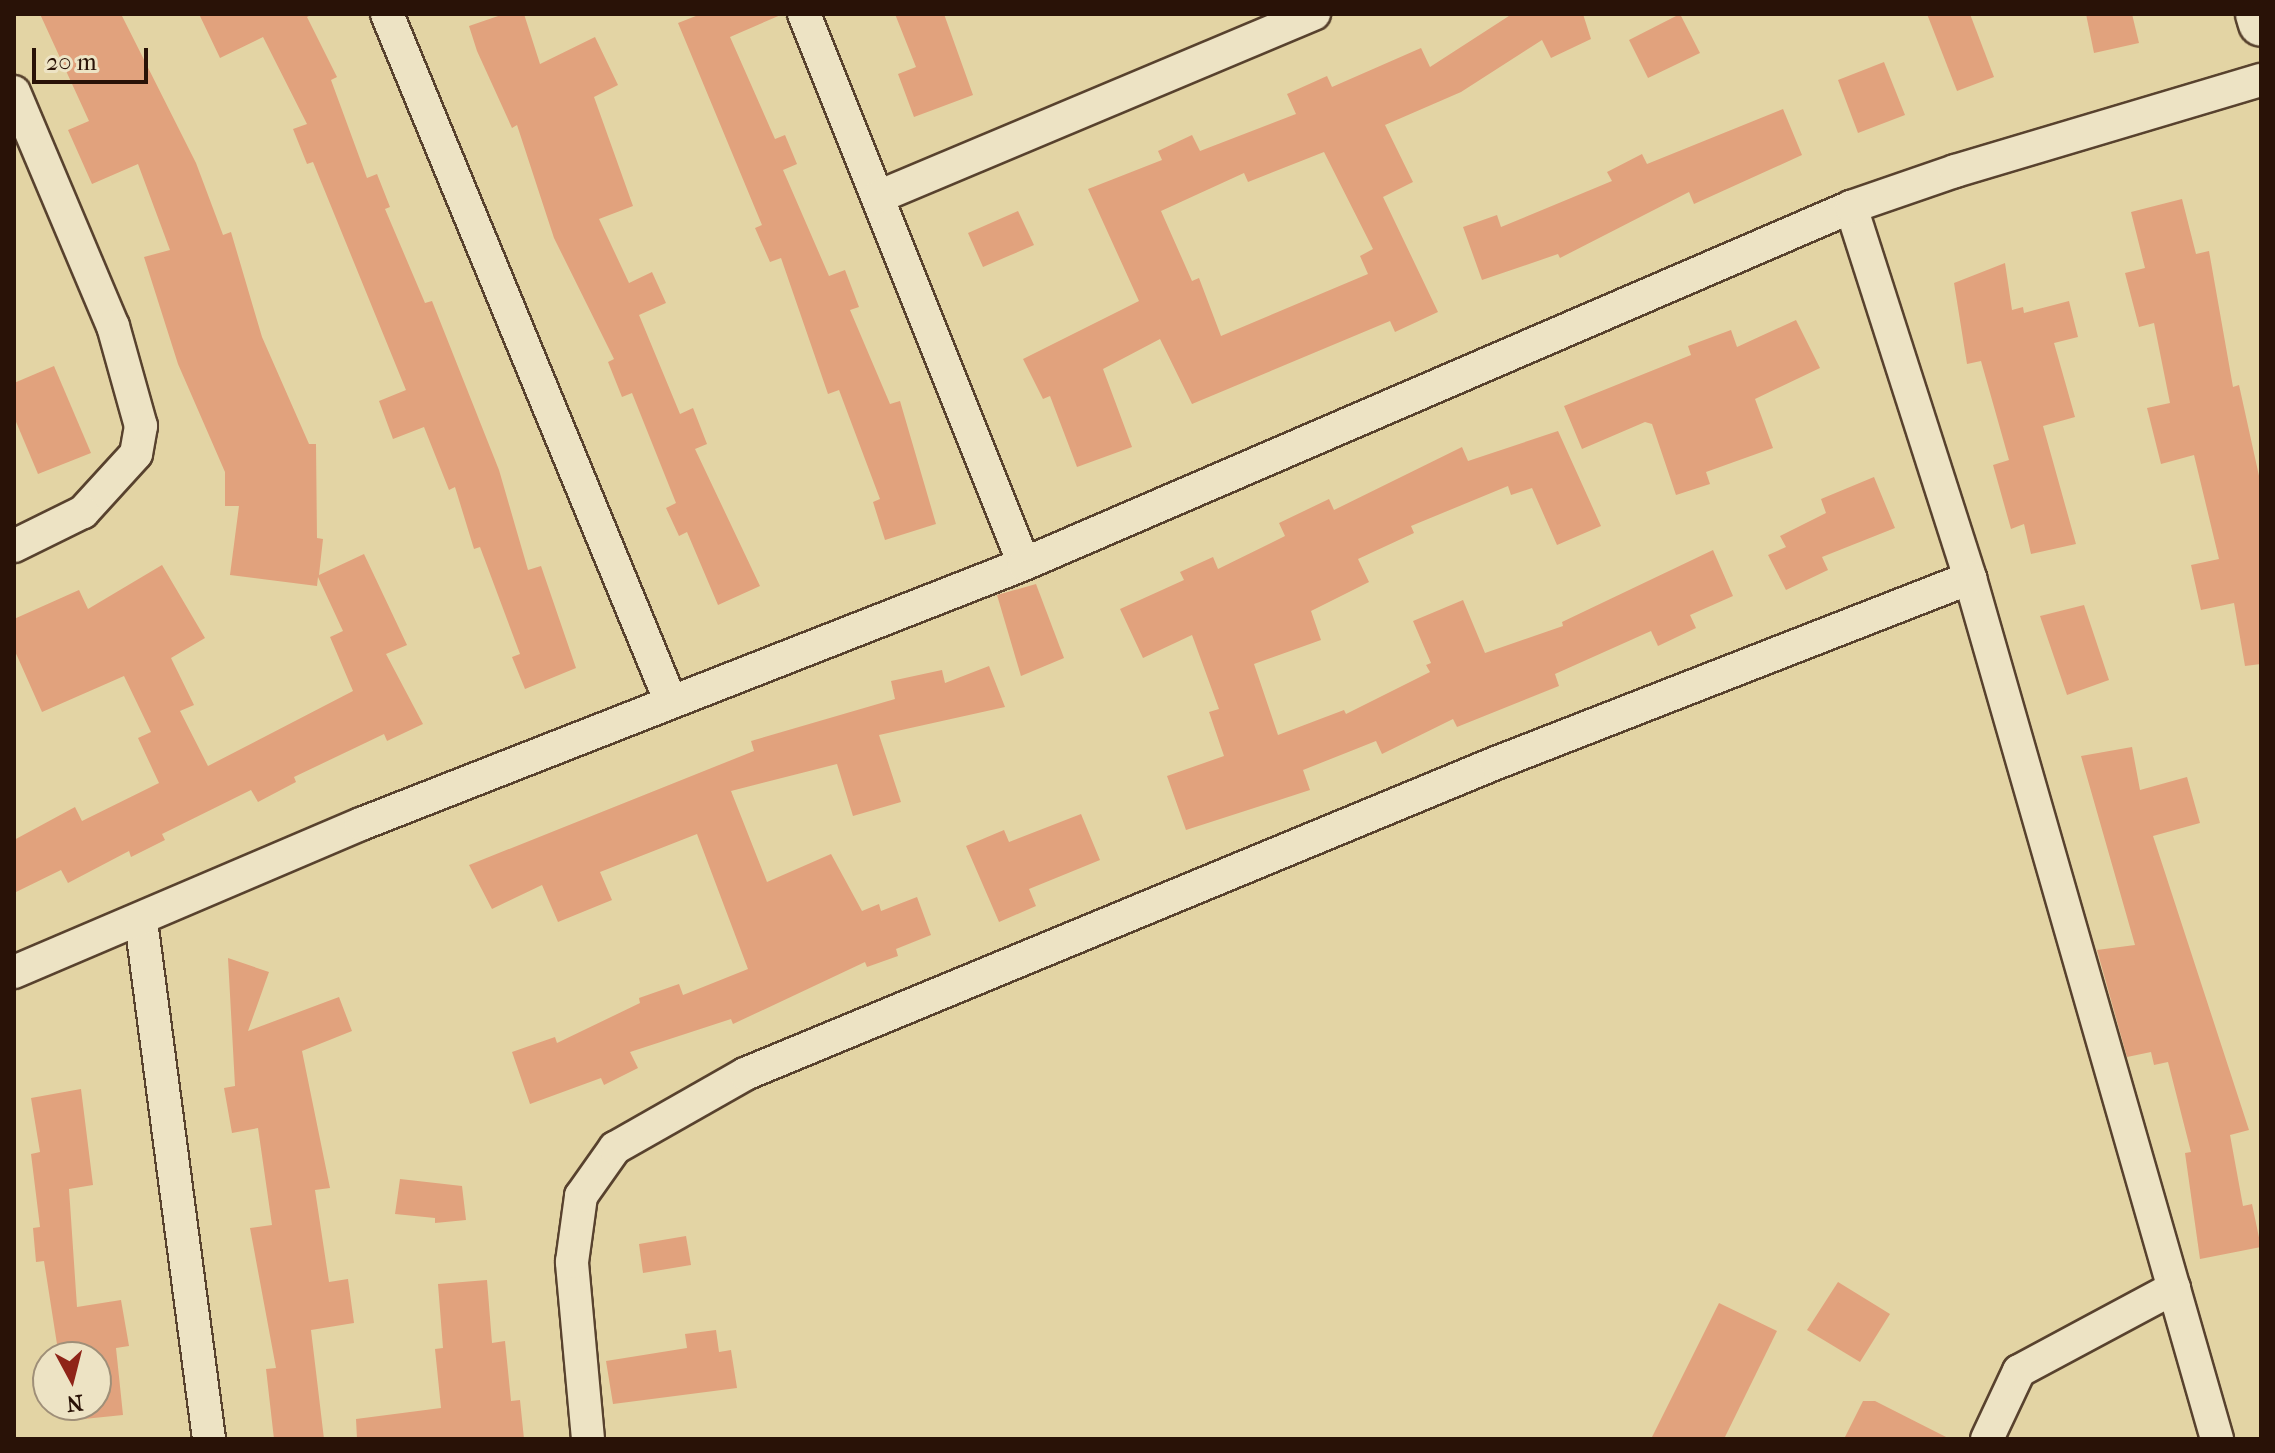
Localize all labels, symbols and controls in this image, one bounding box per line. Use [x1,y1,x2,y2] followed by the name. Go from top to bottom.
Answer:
[36,32,152,82] scale bar
[46,48,97,76] text: 20 m
[32,1341,112,1421] north arrow
[65,1389,85,1417] text: N

